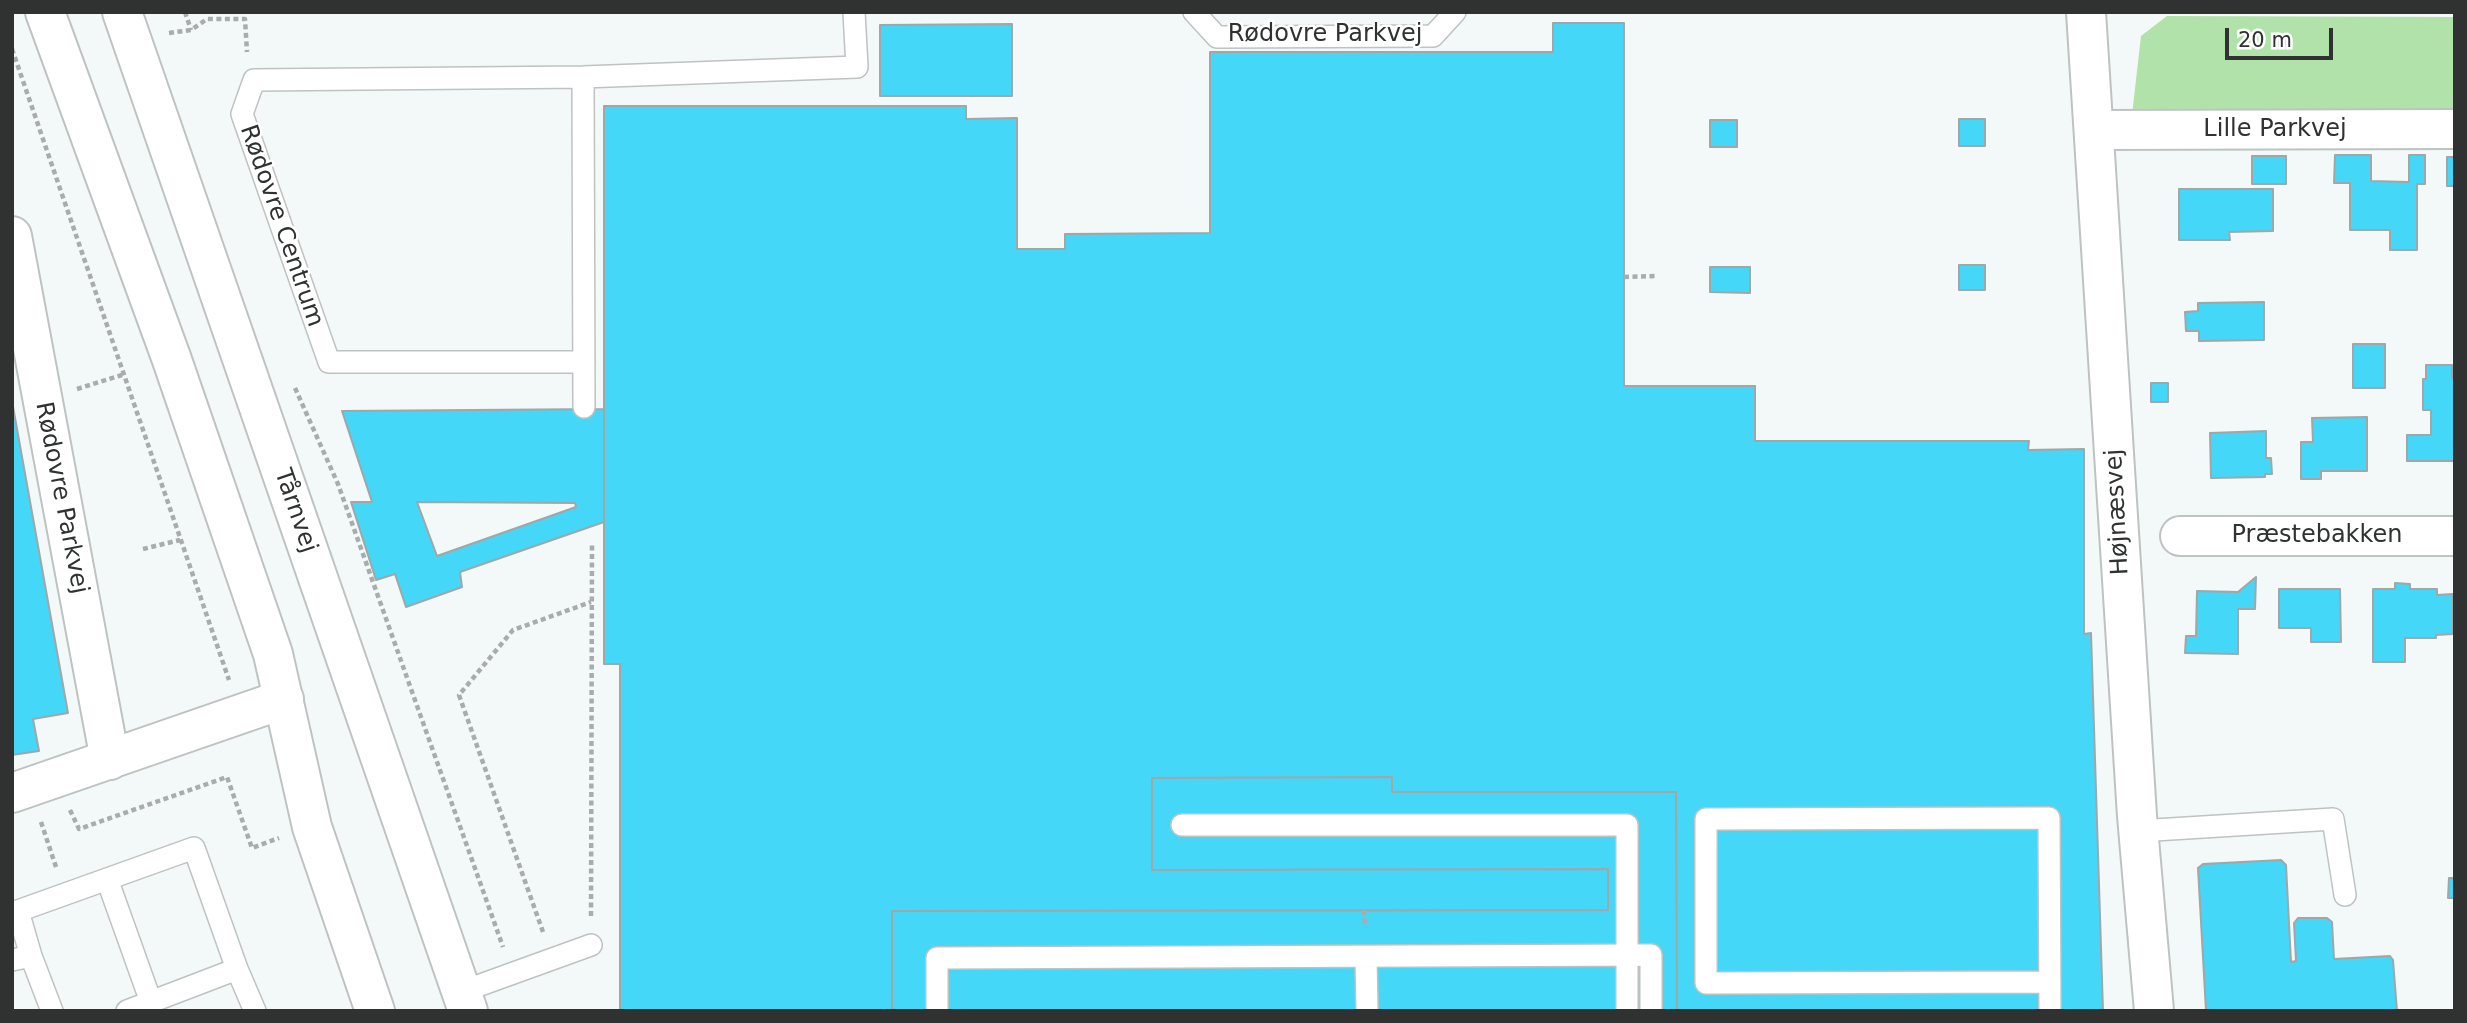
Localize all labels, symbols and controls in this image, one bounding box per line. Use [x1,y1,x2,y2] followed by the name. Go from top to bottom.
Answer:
[2229,14,2338,58] scale bar
[1228,21,1422,49] street label: Rødovre Parkvej
[2238,28,2292,52] text: 20 m
[2203,116,2347,144] street label: Lille Parkvej
[233,121,329,331] street label: Rødovre Centrum
[28,400,94,596] street label: Rødovre Parkvej
[2100,448,2136,576] street label: Højnæsvej
[267,465,323,557] street label: Tårnvej
[2231,522,2403,550] street label: Præstebakken

